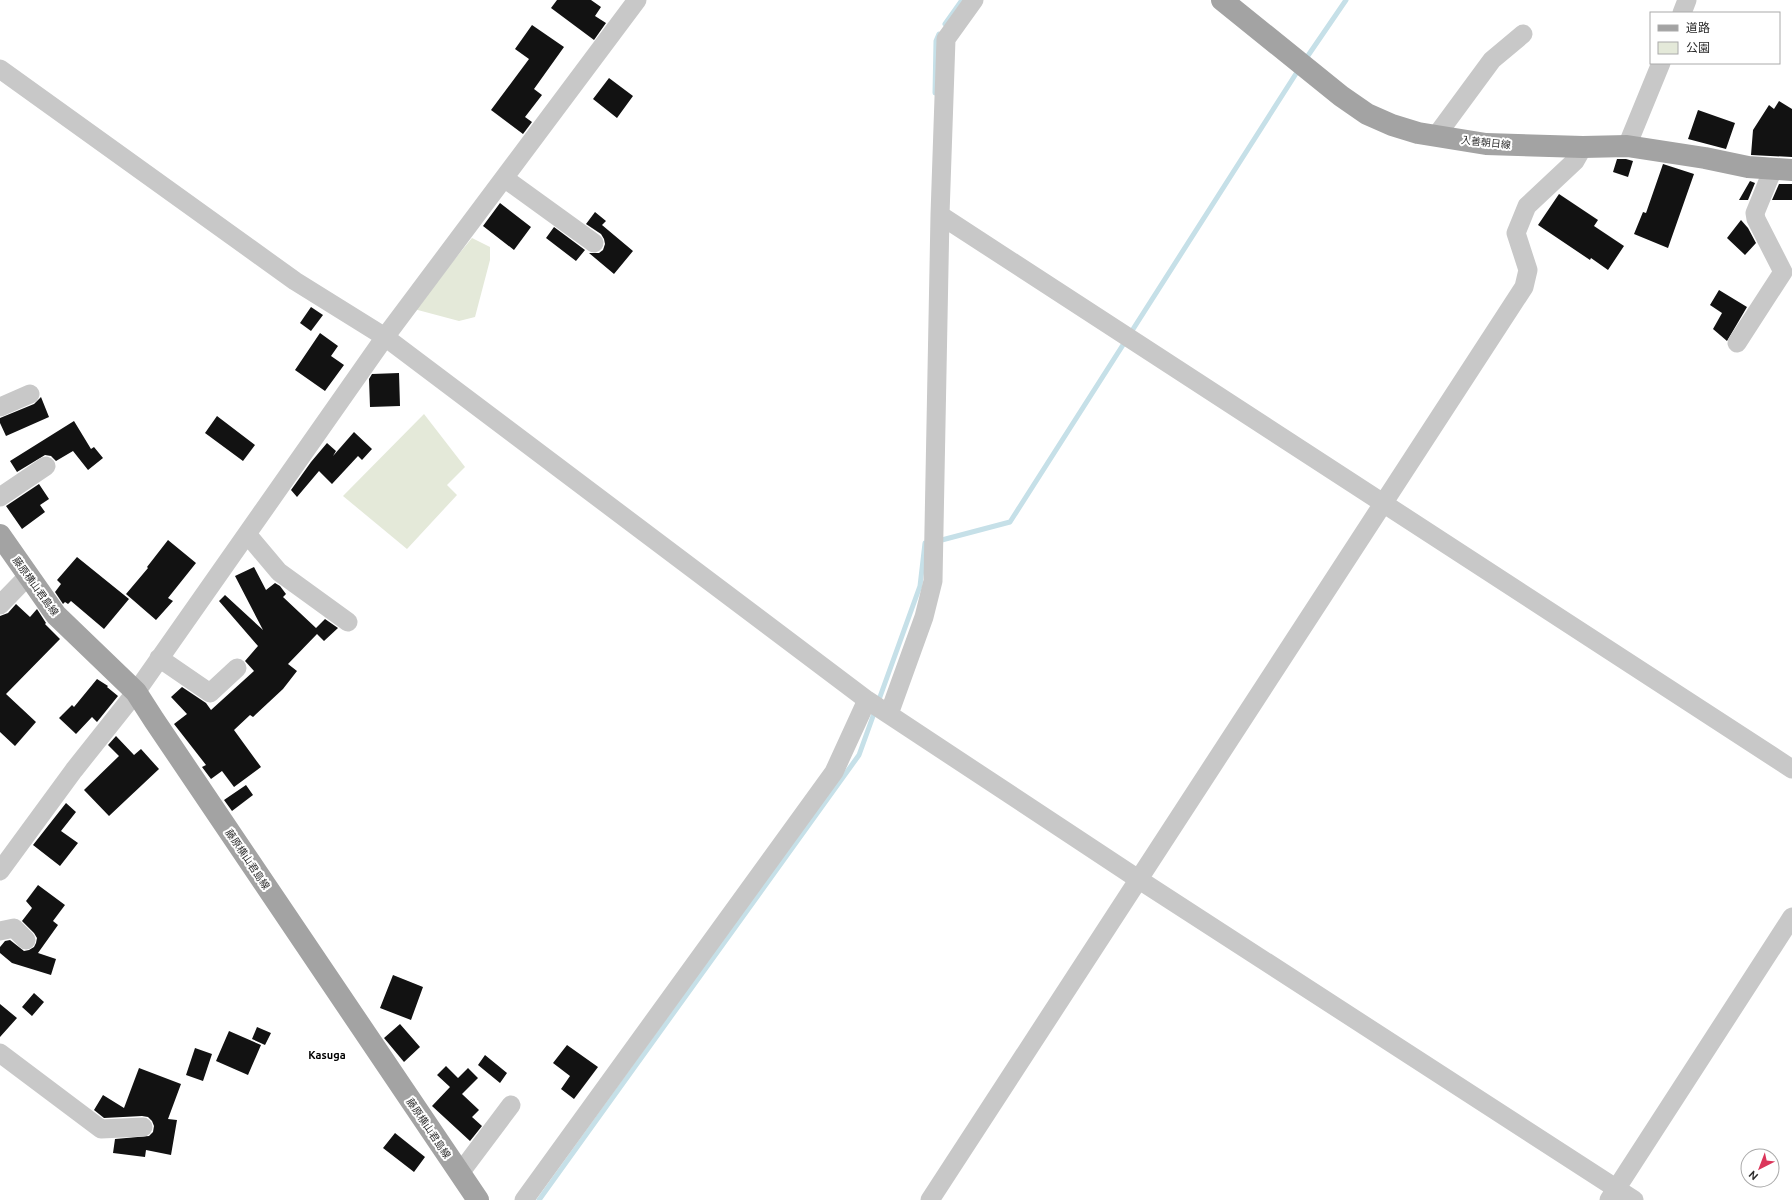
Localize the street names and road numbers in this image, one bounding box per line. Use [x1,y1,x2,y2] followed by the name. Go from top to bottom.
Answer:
[1461,134,1511,151] street label: 入善朝日線
[11,555,61,618] street label: 藤原横山君島線
[223,827,272,891] street label: 藤原横山君島線
[404,1096,453,1160] street label: 藤原横山君島線

